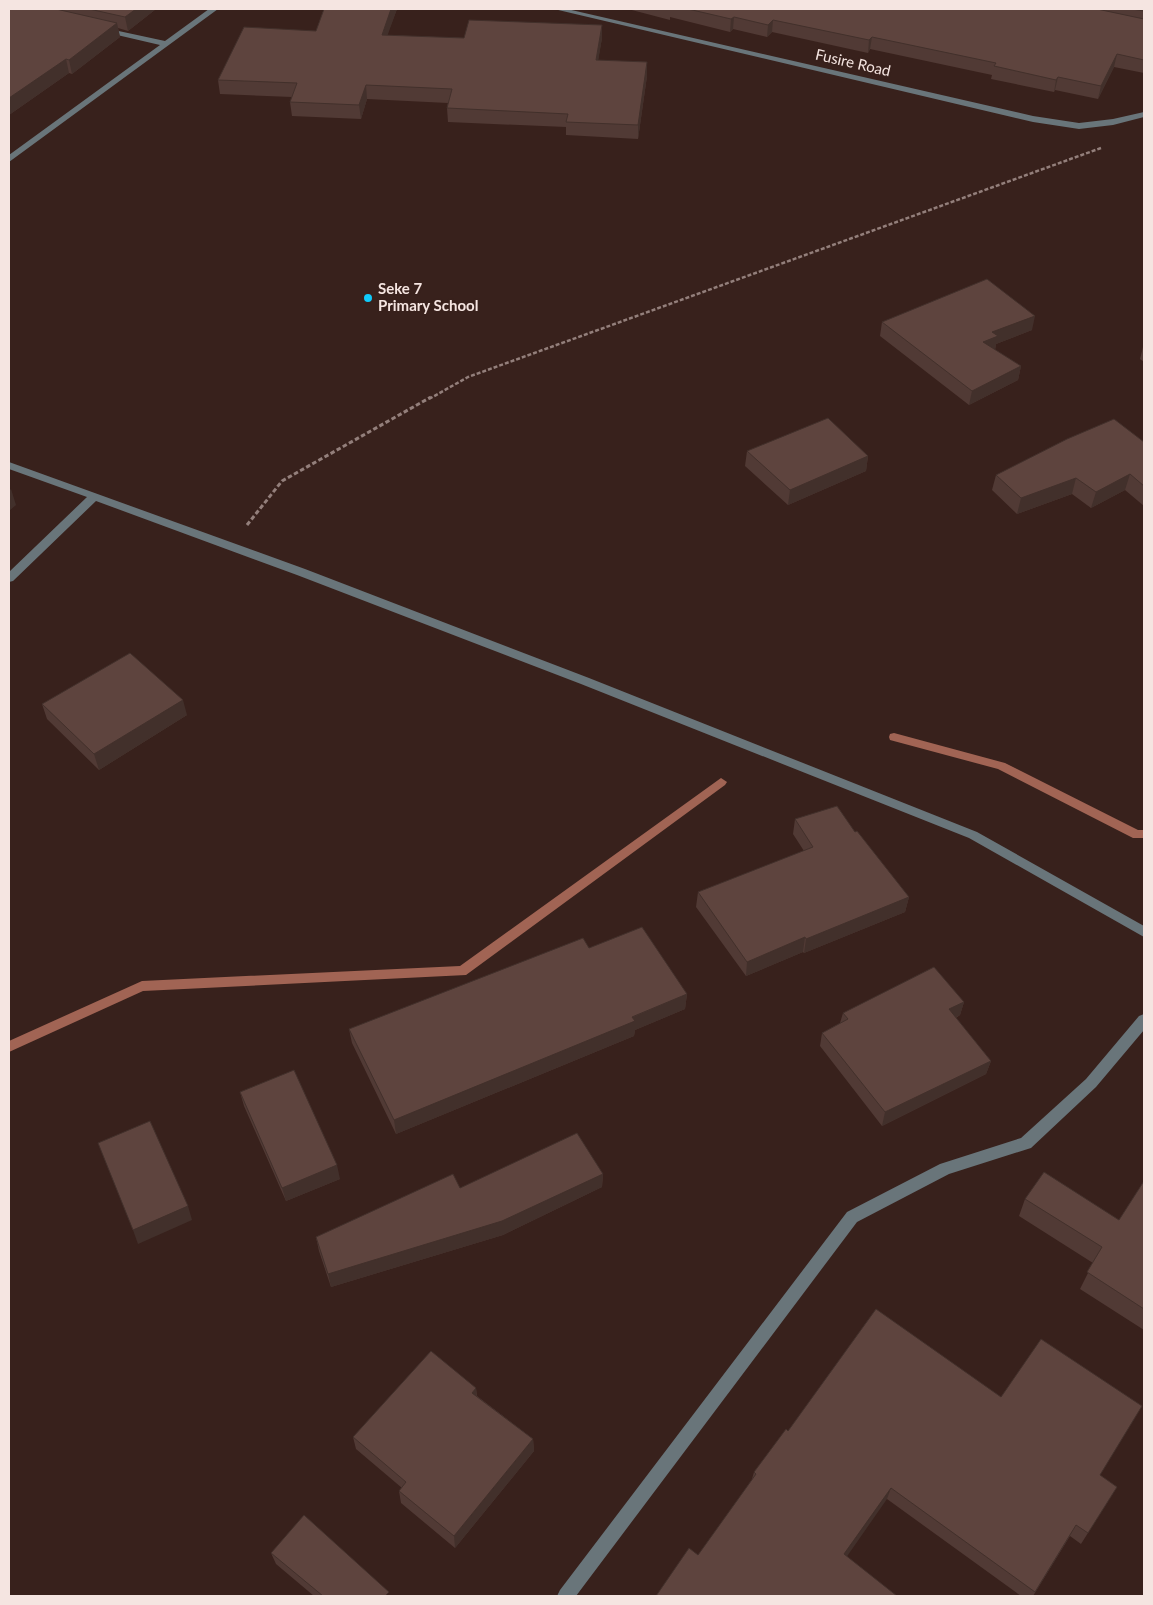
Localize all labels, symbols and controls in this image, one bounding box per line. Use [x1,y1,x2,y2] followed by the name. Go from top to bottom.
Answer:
[814,45,893,79] street label: Fusire Road
[378,279,478,314] place label: Seke 7 Primary School
[362,292,374,304] marker: Seke 7 Primary School

